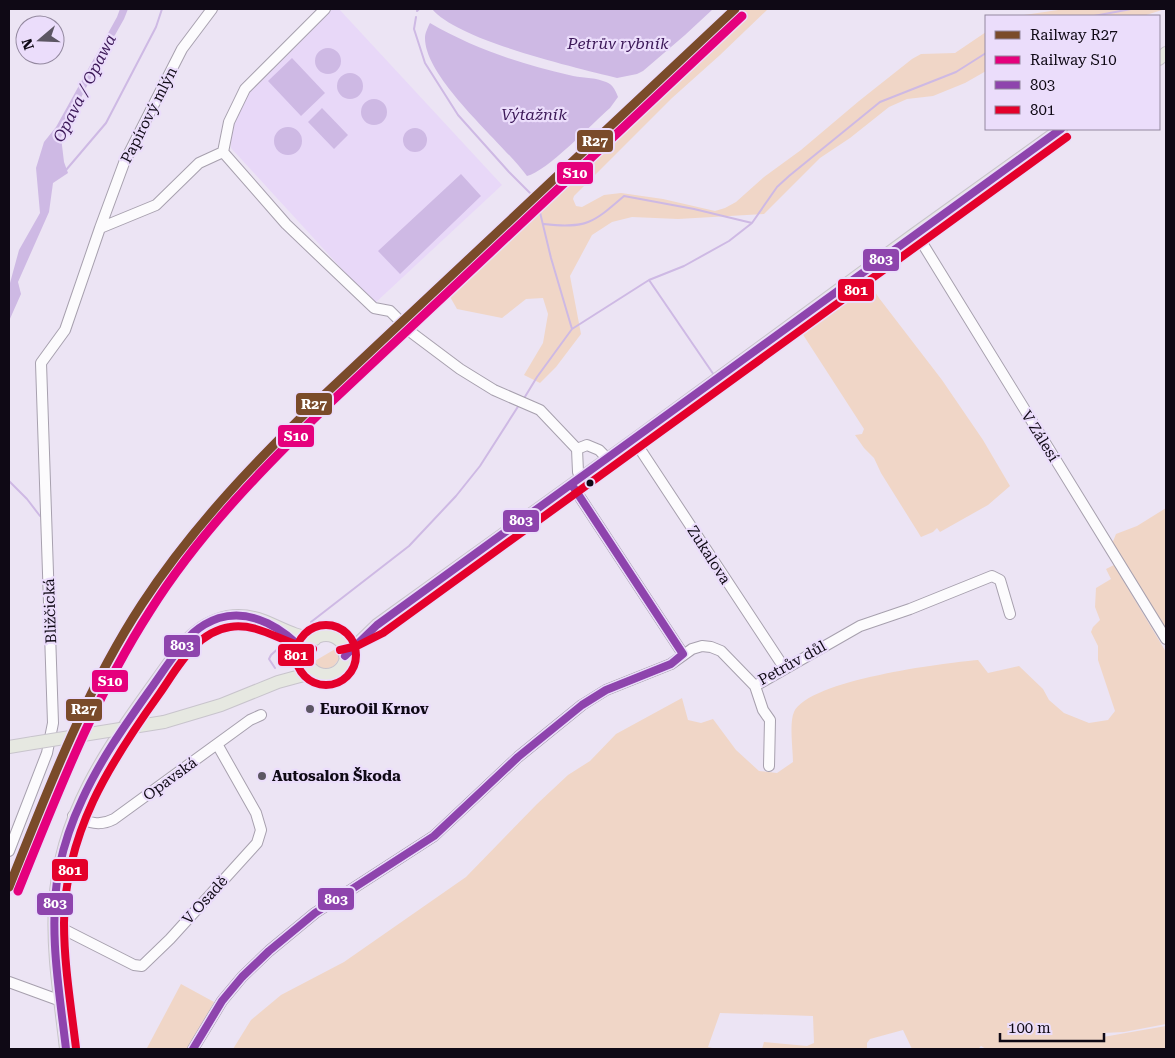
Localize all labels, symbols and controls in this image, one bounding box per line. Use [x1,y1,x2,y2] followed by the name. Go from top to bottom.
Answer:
[15,15,65,65] north arrow
[985,15,1160,130] legend
[1030,26,1118,44] text: Railway R27
[49,31,120,145] water label: Opava / Opawa
[566,34,669,53] water label: Petrův rybník
[18,36,37,52] text: N
[1030,51,1117,69] text: Railway S10
[117,64,181,166] street label: Papírový mlýn
[1030,76,1055,94] text: 803
[1030,101,1055,119] text: 801
[501,105,567,124] water label: Výtažník
[576,129,614,153] line badge: R27
[582,133,608,149] text: R27
[556,161,594,185] line badge: S10
[563,165,587,181] text: S10
[862,248,900,272] line badge: 803
[869,251,893,267] text: 803
[837,278,875,302] line badge: 801
[844,282,868,298] text: 801
[295,392,333,416] line badge: R27
[301,396,327,412] text: R27
[1017,407,1063,465] street label: V Zálesí
[277,424,315,448] line badge: S10
[284,428,308,444] text: S10
[585,478,595,488] unlabelled marker
[502,509,540,533] line badge: 803
[509,512,533,528] text: 803
[684,522,734,588] street label: Zukalova
[40,578,60,644] street label: Bližčická
[163,634,201,658] line badge: 803
[170,637,194,653] text: 803
[755,637,829,689] street label: Petrův důl
[277,643,315,667] line badge: 801
[284,647,308,663] text: 801
[91,669,129,693] line badge: S10
[98,673,122,689] text: S10
[65,698,103,722] line badge: R27
[320,700,429,718] place label: EuroOil Krnov
[71,701,97,717] text: R27
[304,703,316,715] marker: EuroOil Krnov
[140,753,200,805] street label: Opavská
[272,767,401,785] place label: Autosalon Škoda
[256,770,268,782] marker: Autosalon Škoda
[51,858,89,882] line badge: 801
[58,862,82,878] text: 801
[179,872,231,928] street label: V Osadě
[317,887,355,911] line badge: 803
[324,891,348,907] text: 803
[36,892,74,916] line badge: 803
[43,895,67,911] text: 803
[1000,1010,1104,1042] scale bar
[1008,1019,1051,1037] text: 100 m

